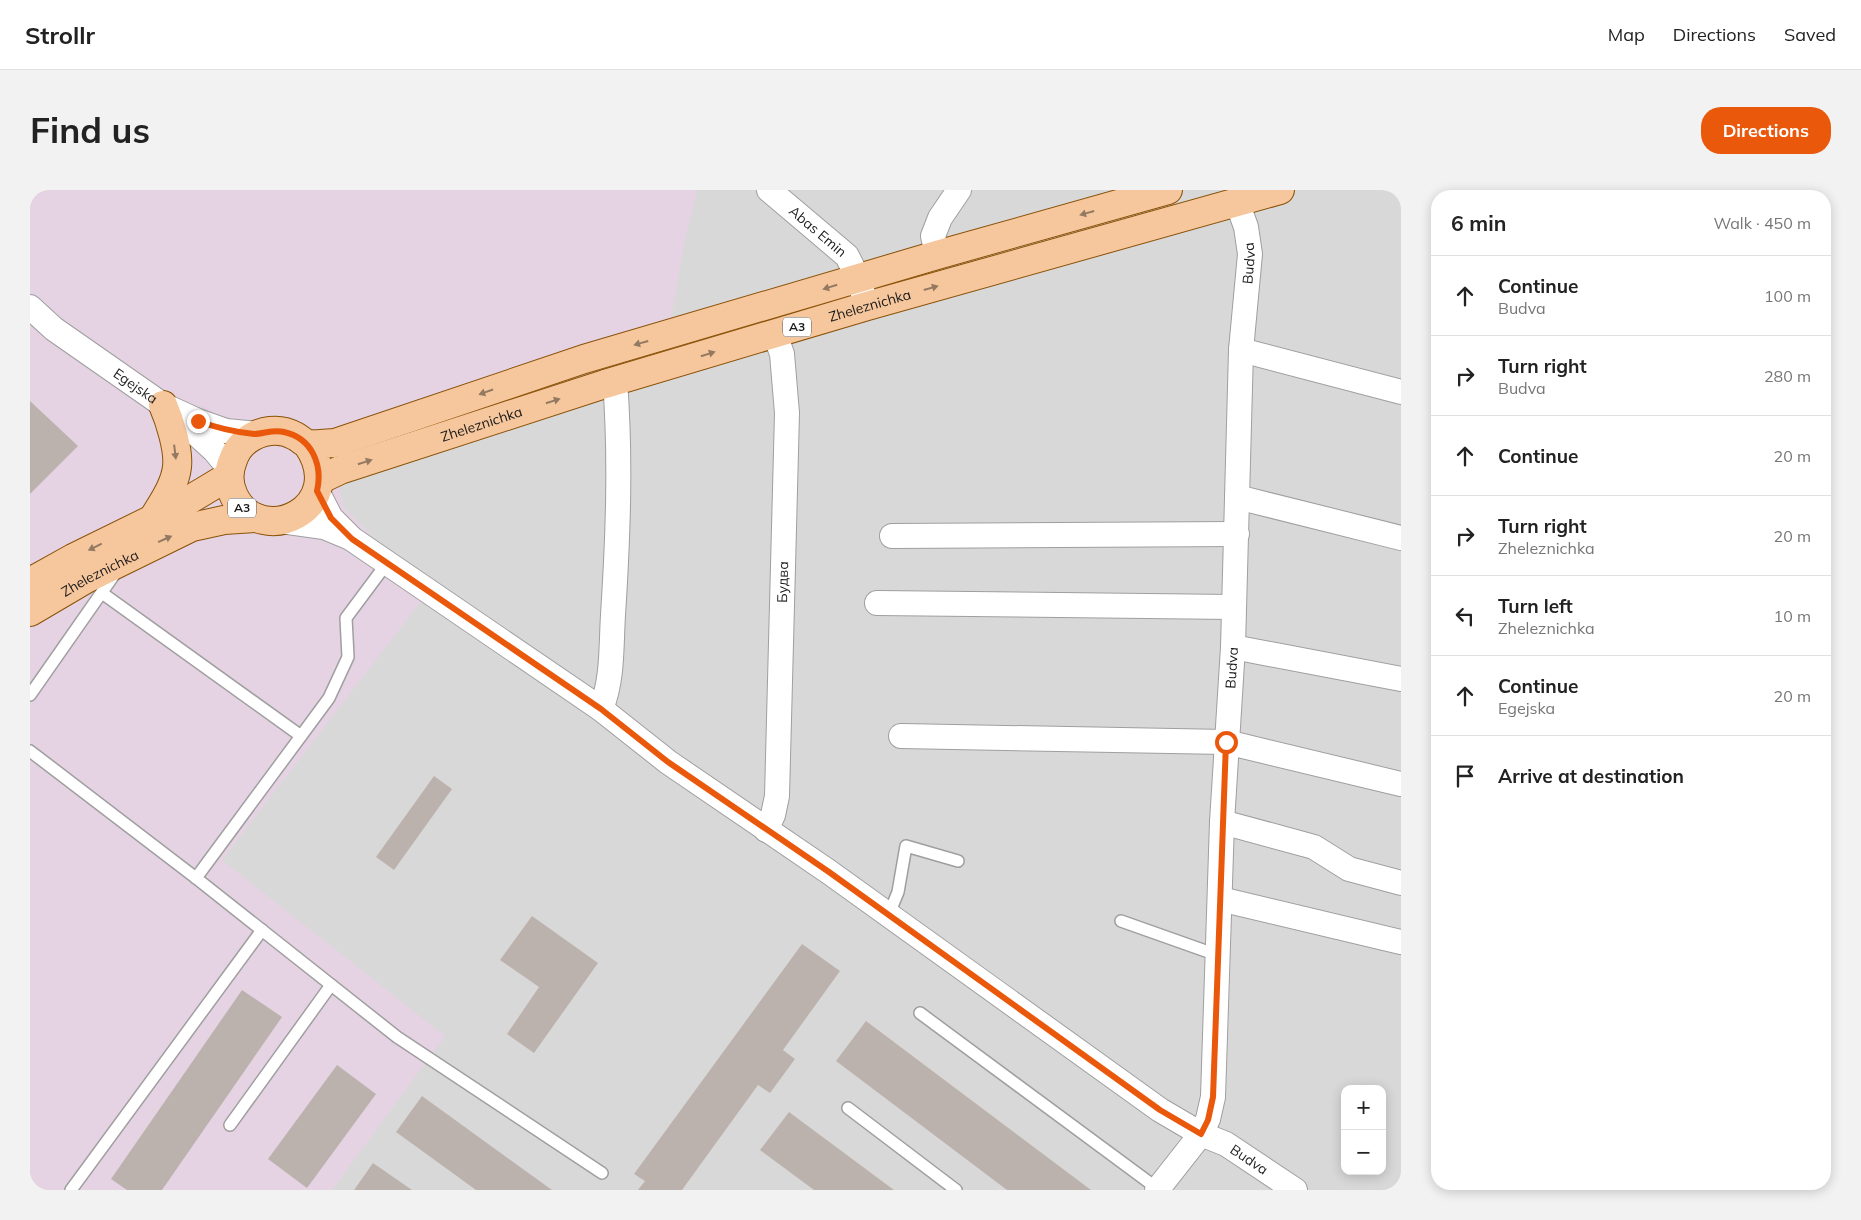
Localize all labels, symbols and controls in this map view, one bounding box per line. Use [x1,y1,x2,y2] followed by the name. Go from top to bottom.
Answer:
[25,20,95,50] text: Strollr
[1608,23,1645,46] text: Map
[1673,23,1756,46] text: Directions
[1784,23,1836,46] text: Saved
[1701,107,1831,154] button: Directions
[30,108,150,152] text: Find us
[785,202,850,261] street label: Abas Emin
[1080,209,1095,217] one-way arrow
[1451,210,1506,236] text: 6 min
[1713,213,1811,233] text: Walk · 450 m
[1238,241,1259,285] street label: Budva
[1498,274,1578,298] text: Continue
[1451,282,1479,310] icon: ahead
[823,283,838,291] one-way arrow
[923,283,938,291] one-way arrow
[827,285,913,326] street label: Zheleznichka
[1764,286,1811,306] text: 100 m
[1498,298,1546,318] text: Budva
[783,318,811,336] road number: A3
[633,339,648,347] one-way arrow
[700,349,715,357] one-way arrow
[1498,354,1587,378] text: Turn right
[1451,362,1479,390] icon: right
[110,364,161,408] street label: Egejska
[1764,366,1811,386] text: 280 m
[1498,378,1546,398] text: Budva
[478,388,493,396] one-way arrow
[545,397,560,405] one-way arrow
[438,402,525,446] street label: Zheleznichka
[187,410,210,433] route end
[1451,442,1479,470] icon: ahead
[171,444,179,460] one-way arrow
[1498,444,1578,468] text: Continue
[1774,446,1811,466] text: 20 m
[357,458,372,466] one-way arrow
[228,498,256,518] road number: A3
[1498,514,1587,538] text: Turn right
[1451,522,1479,550] icon: right
[1774,526,1811,546] text: 20 m
[158,535,172,543] one-way arrow
[1498,538,1595,558] text: Zheleznichka
[88,543,102,551] one-way arrow
[58,546,141,601] street label: Zheleznichka
[773,561,792,603] street label: Будва
[1498,594,1573,618] text: Turn left
[1451,602,1479,630] icon: left
[1774,606,1811,626] text: 10 m
[1498,618,1595,638] text: Zheleznichka
[1221,646,1242,689] street label: Budva
[1498,674,1578,698] text: Continue
[1451,682,1479,710] icon: ahead
[1774,686,1811,706] text: 20 m
[1498,698,1555,718] text: Egejska
[1215,731,1238,754] route start
[1451,762,1479,790] icon: arrive
[1498,764,1684,788] text: Arrive at destination
[1341,1085,1386,1175] map controls
[1341,1085,1386,1130] button: +
[1341,1130,1386,1175] button: −
[1227,1140,1272,1179] street label: Budva

